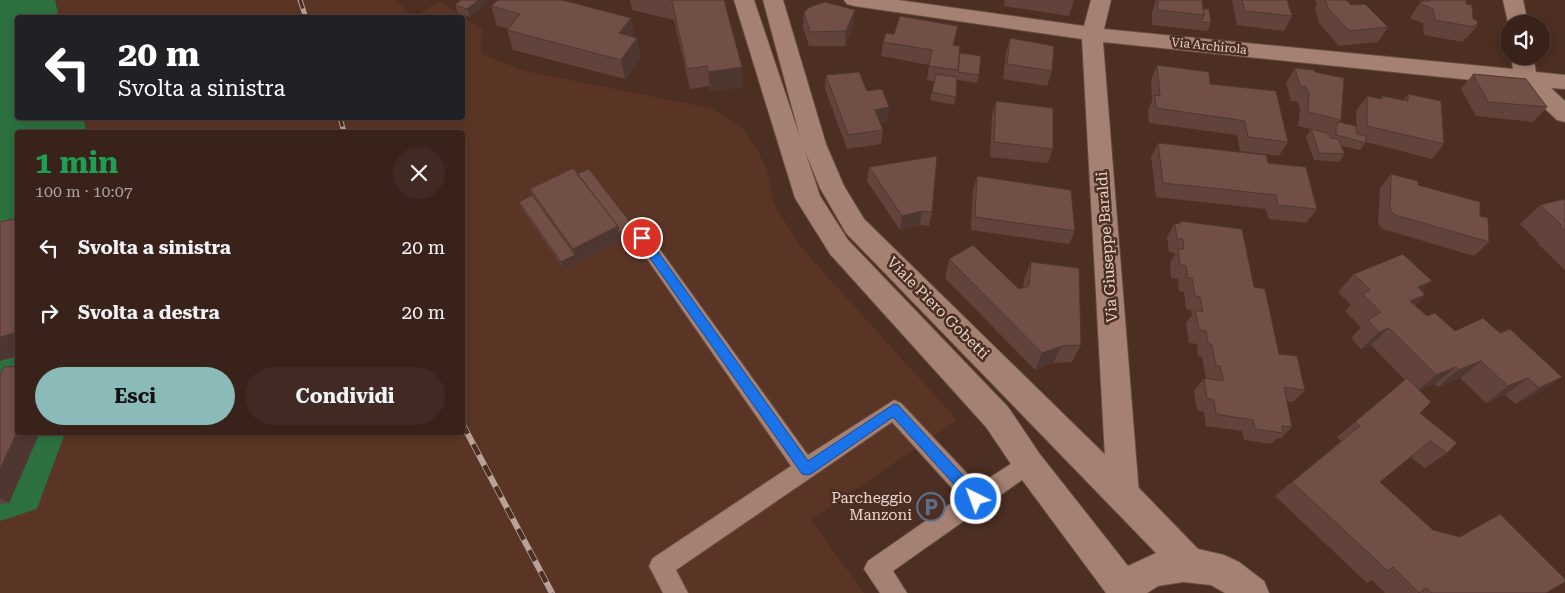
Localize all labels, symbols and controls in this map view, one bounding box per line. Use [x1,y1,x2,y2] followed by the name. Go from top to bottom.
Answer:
[1500,15,1550,65] map controls
[1500,15,1550,65] button: sound
[118,34,200,75] text: 20 m
[35,35,100,100] icon: left
[1171,35,1248,57] street label: Via Archirola
[118,76,285,101] text: Svolta a sinistra
[35,145,118,180] text: 1 min
[393,147,445,199] button: close
[1093,171,1121,323] street label: Via Giuseppe Baraldi
[35,182,133,201] text: 100 m · 10:07
[621,217,663,259] pin
[628,224,656,252] icon: arrive
[35,234,63,262] icon: left
[78,236,231,259] text: Svolta a sinistra
[402,236,445,259] text: 20 m
[883,253,993,363] street label: Viale Piero Gobetti
[35,299,63,327] icon: right
[78,301,220,324] text: Svolta a destra
[402,301,445,324] text: 20 m
[35,367,235,425] button: Esci
[245,367,445,425] button: Condividi
[949,472,1001,524] position arrow
[831,489,912,524] place label: Parcheggio Manzoni
[916,492,946,522] parking icon: Parcheggio Manzoni

